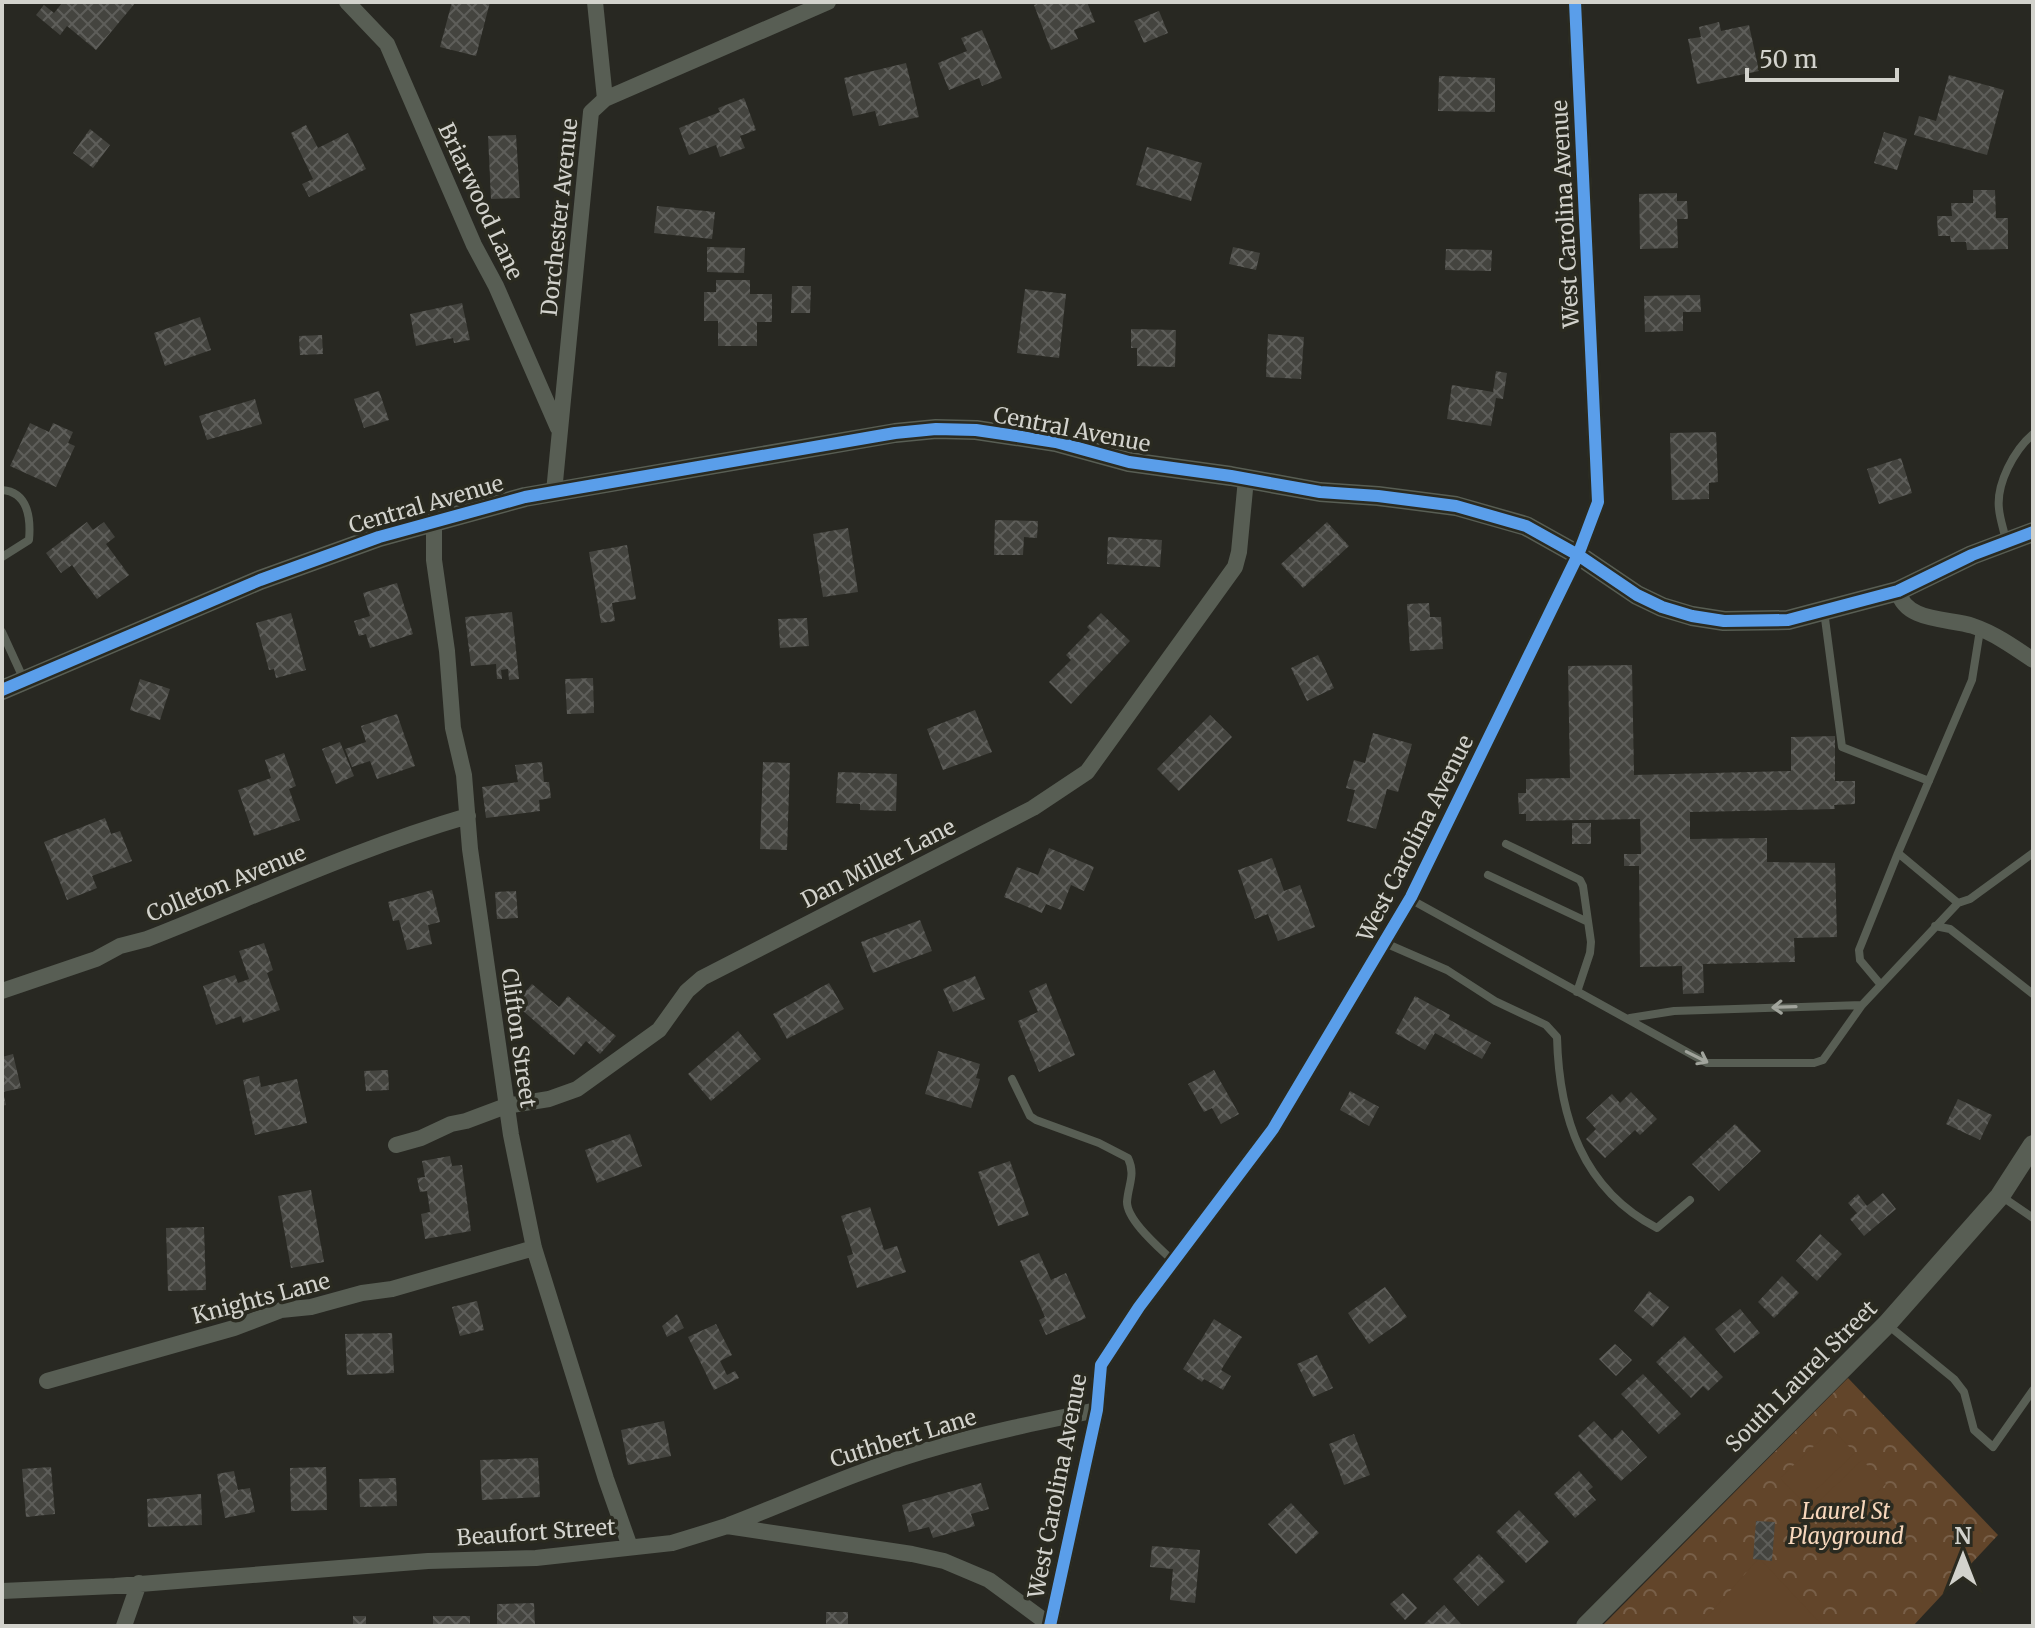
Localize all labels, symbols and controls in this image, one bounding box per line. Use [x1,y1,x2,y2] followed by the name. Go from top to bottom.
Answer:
[1747,32,1897,82] scale bar
[1759,44,1818,75] text: 50 m
[1545,99,1585,330] street label: West Carolina Avenue
[535,117,583,317] street label: Dorchester Avenue
[432,118,530,284] street label: Briarwood Lane
[991,400,1153,458] street label: Central Avenue
[346,469,506,539] street label: Central Avenue
[1350,730,1479,947] street label: West Carolina Avenue
[796,812,960,914] street label: Dan Miller Lane
[142,838,310,928] street label: Colleton Avenue
[495,967,543,1110] street label: Clifton Street
[1771,1000,1798,1015] one-way arrow
[1685,1050,1708,1065] one-way arrow
[189,1266,333,1330] street label: Knights Lane
[1719,1294,1883,1458] street label: South Laurel Street
[1021,1371,1093,1602] street label: West Carolina Avenue
[826,1402,980,1474] street label: Cuthbert Lane
[1788,1497,1904,1550] park label: Laurel St Playground
[456,1512,617,1552] street label: Beaufort Street
[1923,1516,2003,1596] north arrow
[1954,1522,1972,1550] text: N

